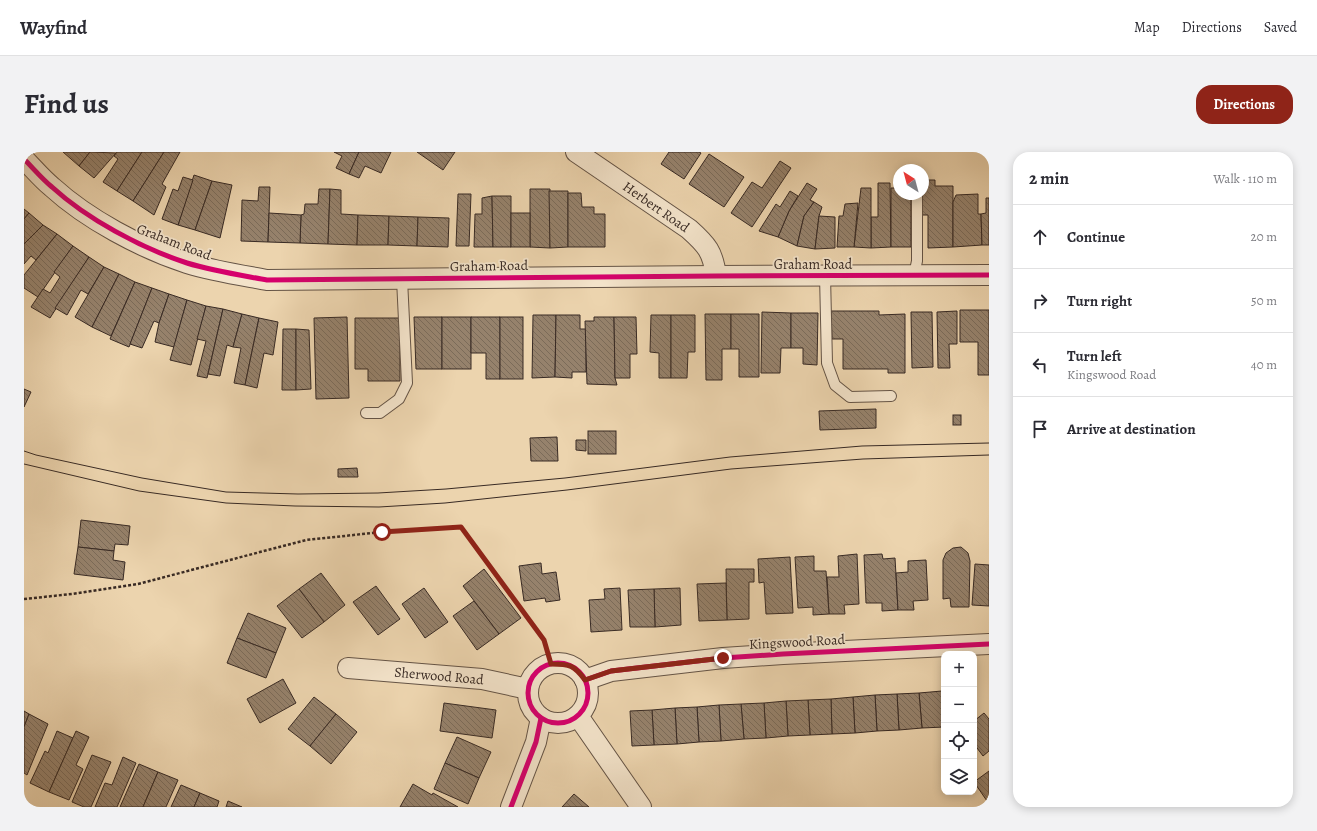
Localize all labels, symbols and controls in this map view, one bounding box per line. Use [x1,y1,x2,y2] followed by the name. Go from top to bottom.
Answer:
[20,15,87,41] text: Wayfind
[1134,18,1160,37] text: Map
[1182,18,1242,37] text: Directions
[1264,18,1297,37] text: Saved
[24,85,109,123] text: Find us
[1196,85,1293,124] button: Directions
[893,164,929,200] north arrow
[1029,167,1069,190] text: 2 min
[1213,170,1277,187] text: Walk · 110 m
[619,177,693,237] street label: Herbert Road
[134,219,214,265] street label: Graham Road
[1029,226,1051,248] icon: ahead
[1067,227,1125,247] text: Continue
[1251,228,1277,245] text: 20 m
[774,255,853,274] street label: Graham Road
[450,256,529,276] street label: Graham Road
[1029,290,1051,312] icon: right
[1067,291,1132,311] text: Turn right
[1251,292,1277,309] text: 50 m
[1067,346,1122,366] text: Turn left
[1029,354,1051,376] icon: left
[1251,356,1277,373] text: 40 m
[1067,366,1156,383] text: Kingswood Road
[1029,418,1051,440] icon: arrive
[1067,419,1196,439] text: Arrive at destination
[373,523,391,541] route start
[749,630,846,654] street label: Kingswood Road
[714,649,732,667] route end
[941,651,977,795] map controls
[941,651,977,687] button: +
[394,663,485,689] street label: Sherwood Road
[941,687,977,723] button: −
[941,723,977,759] button: locate
[941,759,977,795] button: layers

